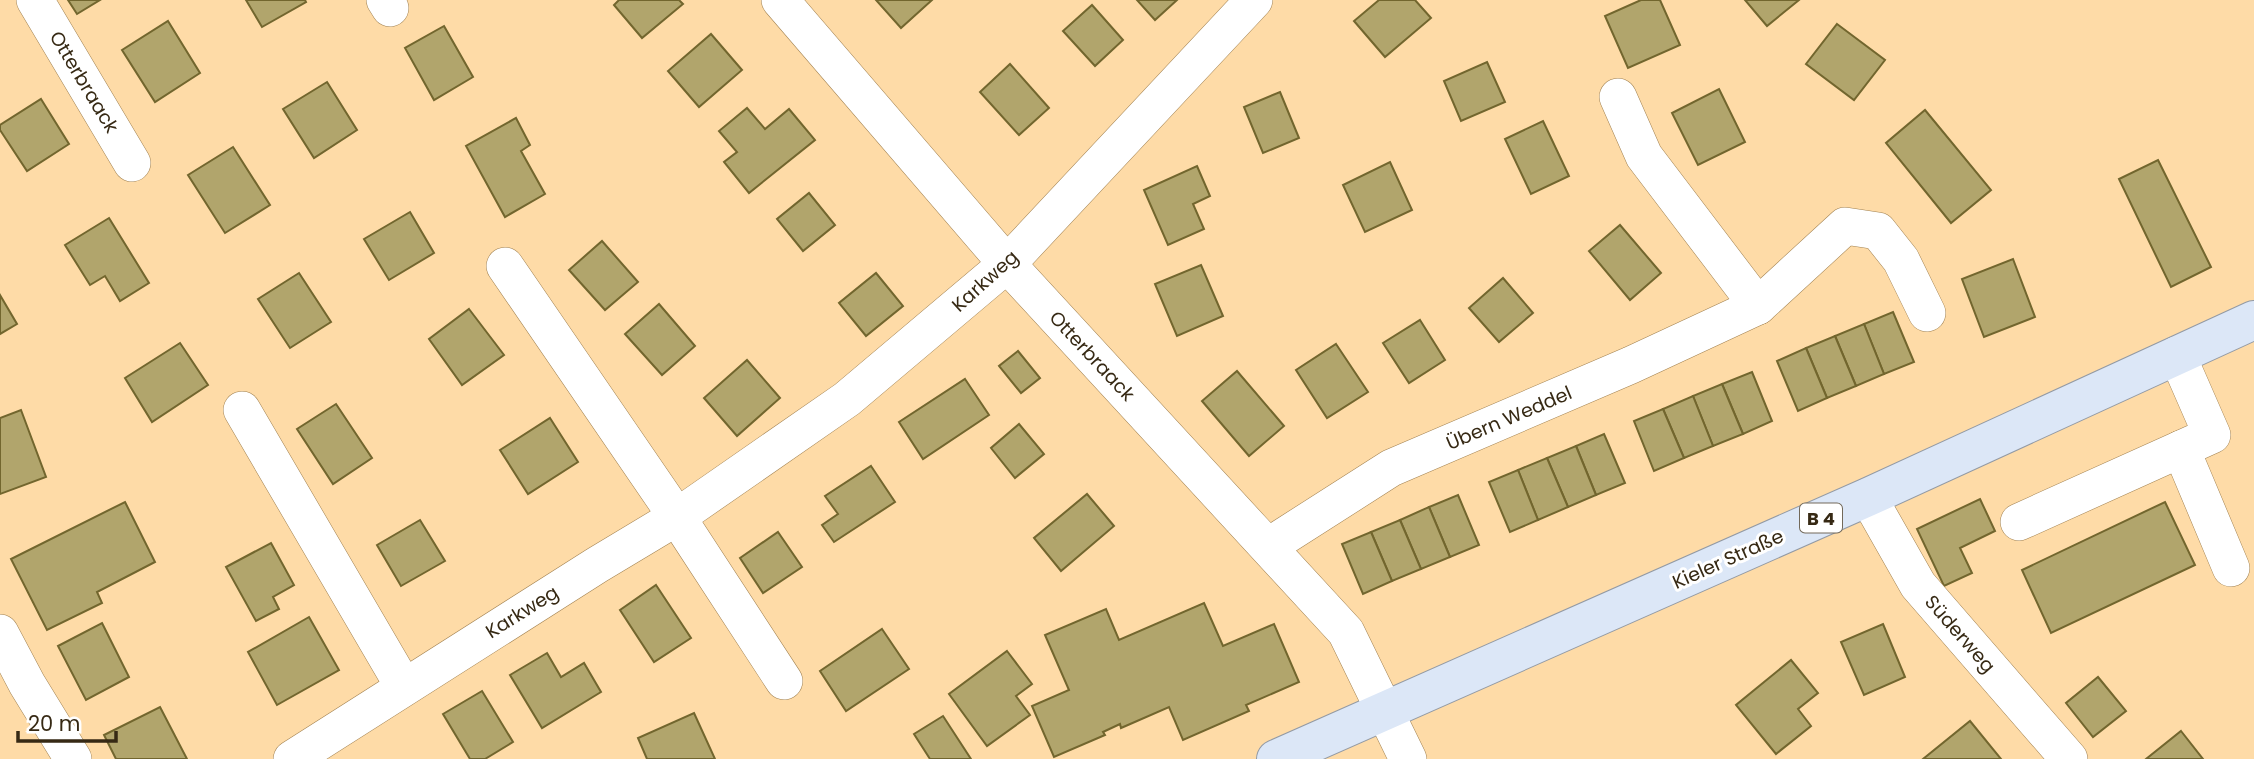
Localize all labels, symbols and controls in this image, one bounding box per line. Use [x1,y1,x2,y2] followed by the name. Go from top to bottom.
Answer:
[43,26,125,138] street label: Otterbraack
[946,244,1024,318] street label: Karkweg
[1043,305,1141,407] street label: Otterbraack
[1442,379,1576,457] street label: Übern Weddel
[1800,504,1842,532] road number: B 4
[1668,522,1788,596] street label: Kieler Straße
[480,579,564,645] street label: Karkweg
[1919,589,2001,679] street label: Süderweg
[18,700,116,744] scale bar
[28,709,81,738] text: 20 m

